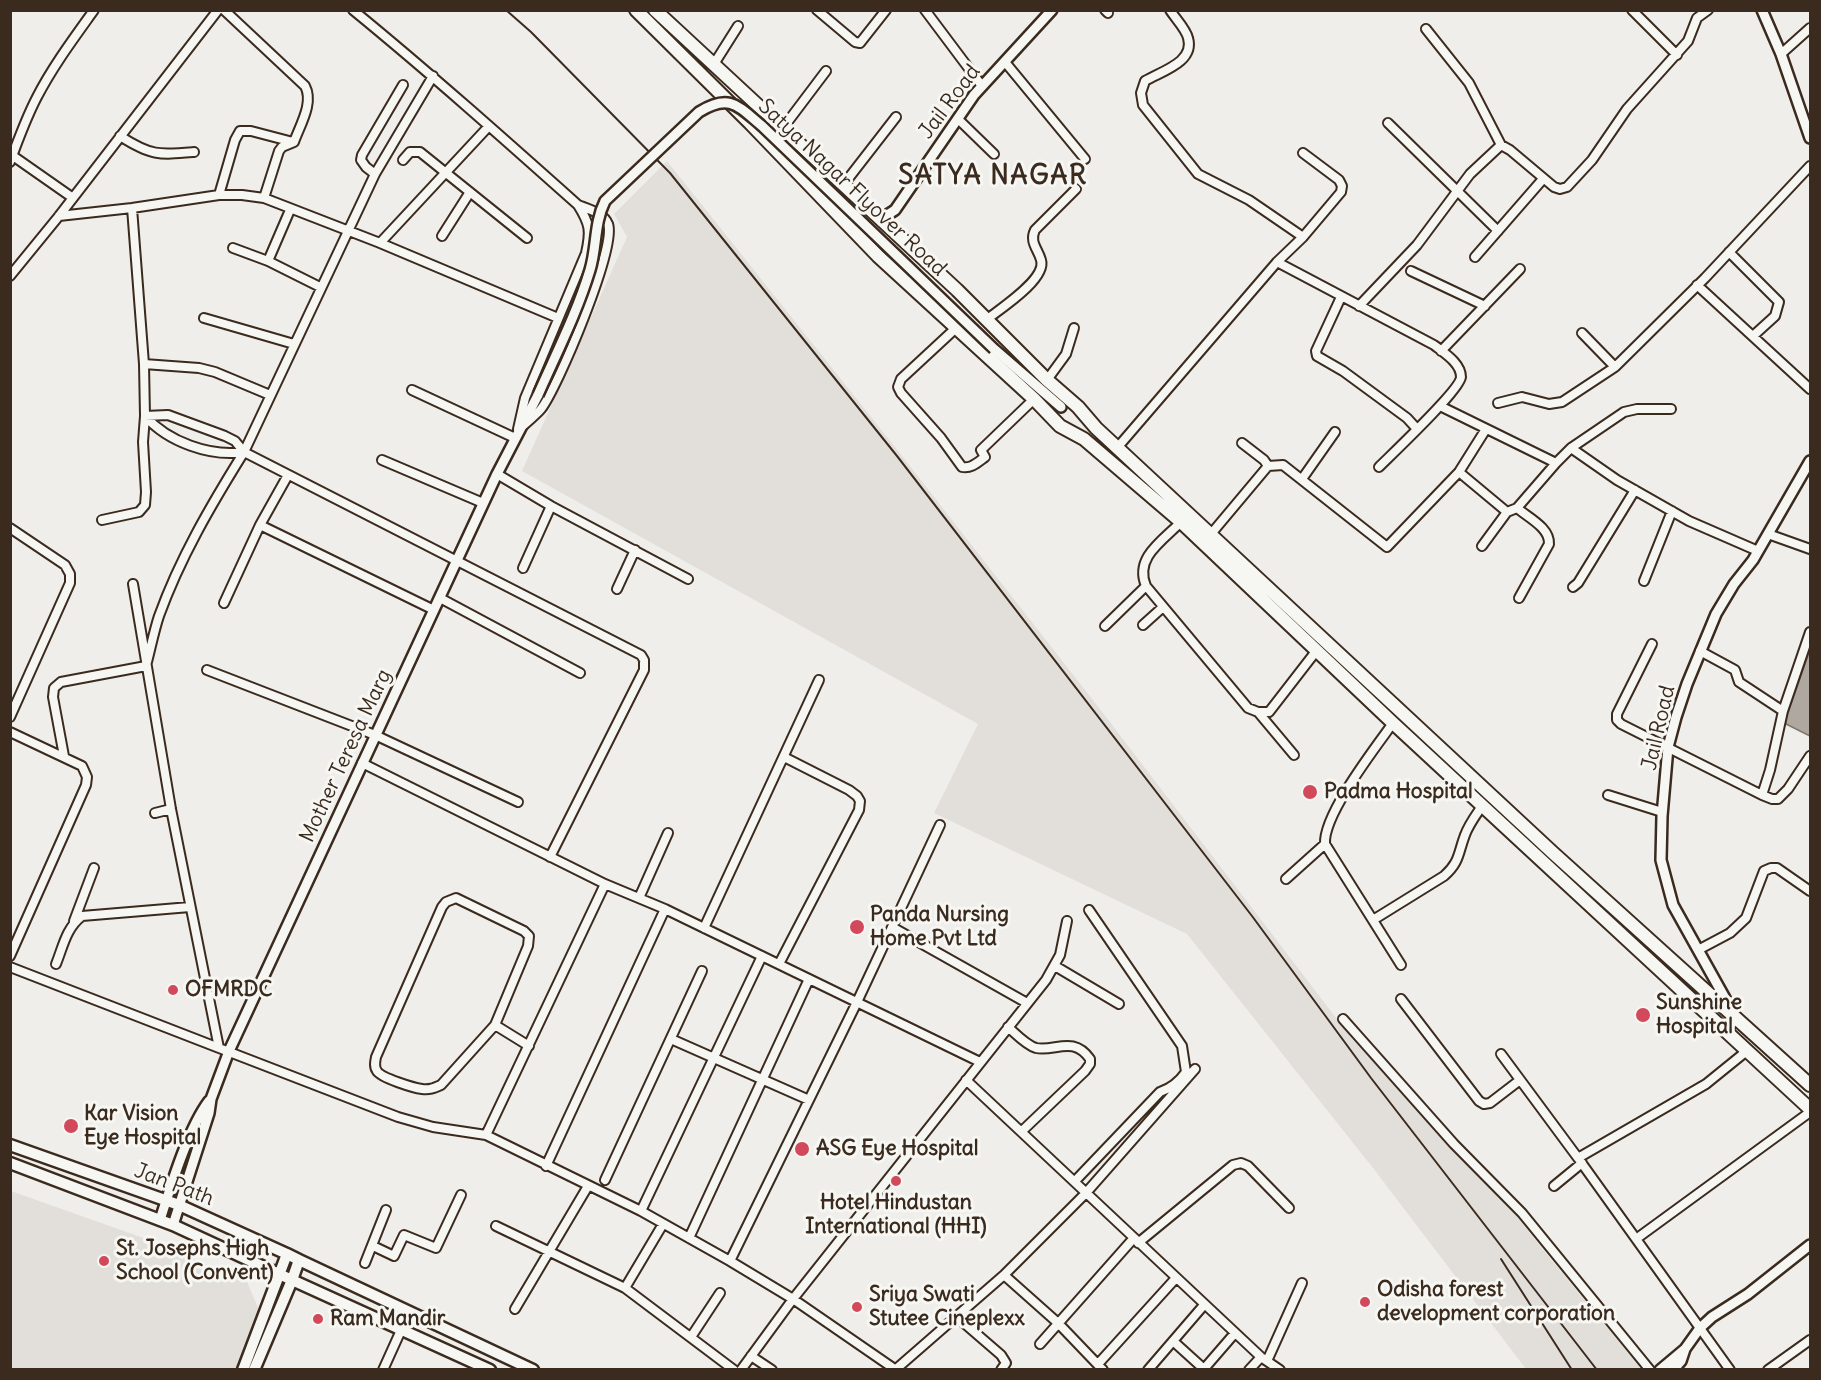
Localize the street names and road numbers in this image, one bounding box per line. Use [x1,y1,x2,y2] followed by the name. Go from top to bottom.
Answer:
[914,60,986,144] street label: Jail Road
[753,94,951,282] street label: Satya Nagar Flyover Road
[295,665,397,847] street label: Mother Teresa Marg
[1637,683,1681,773] street label: Jail Road
[131,1158,217,1212] street label: Jan Path

